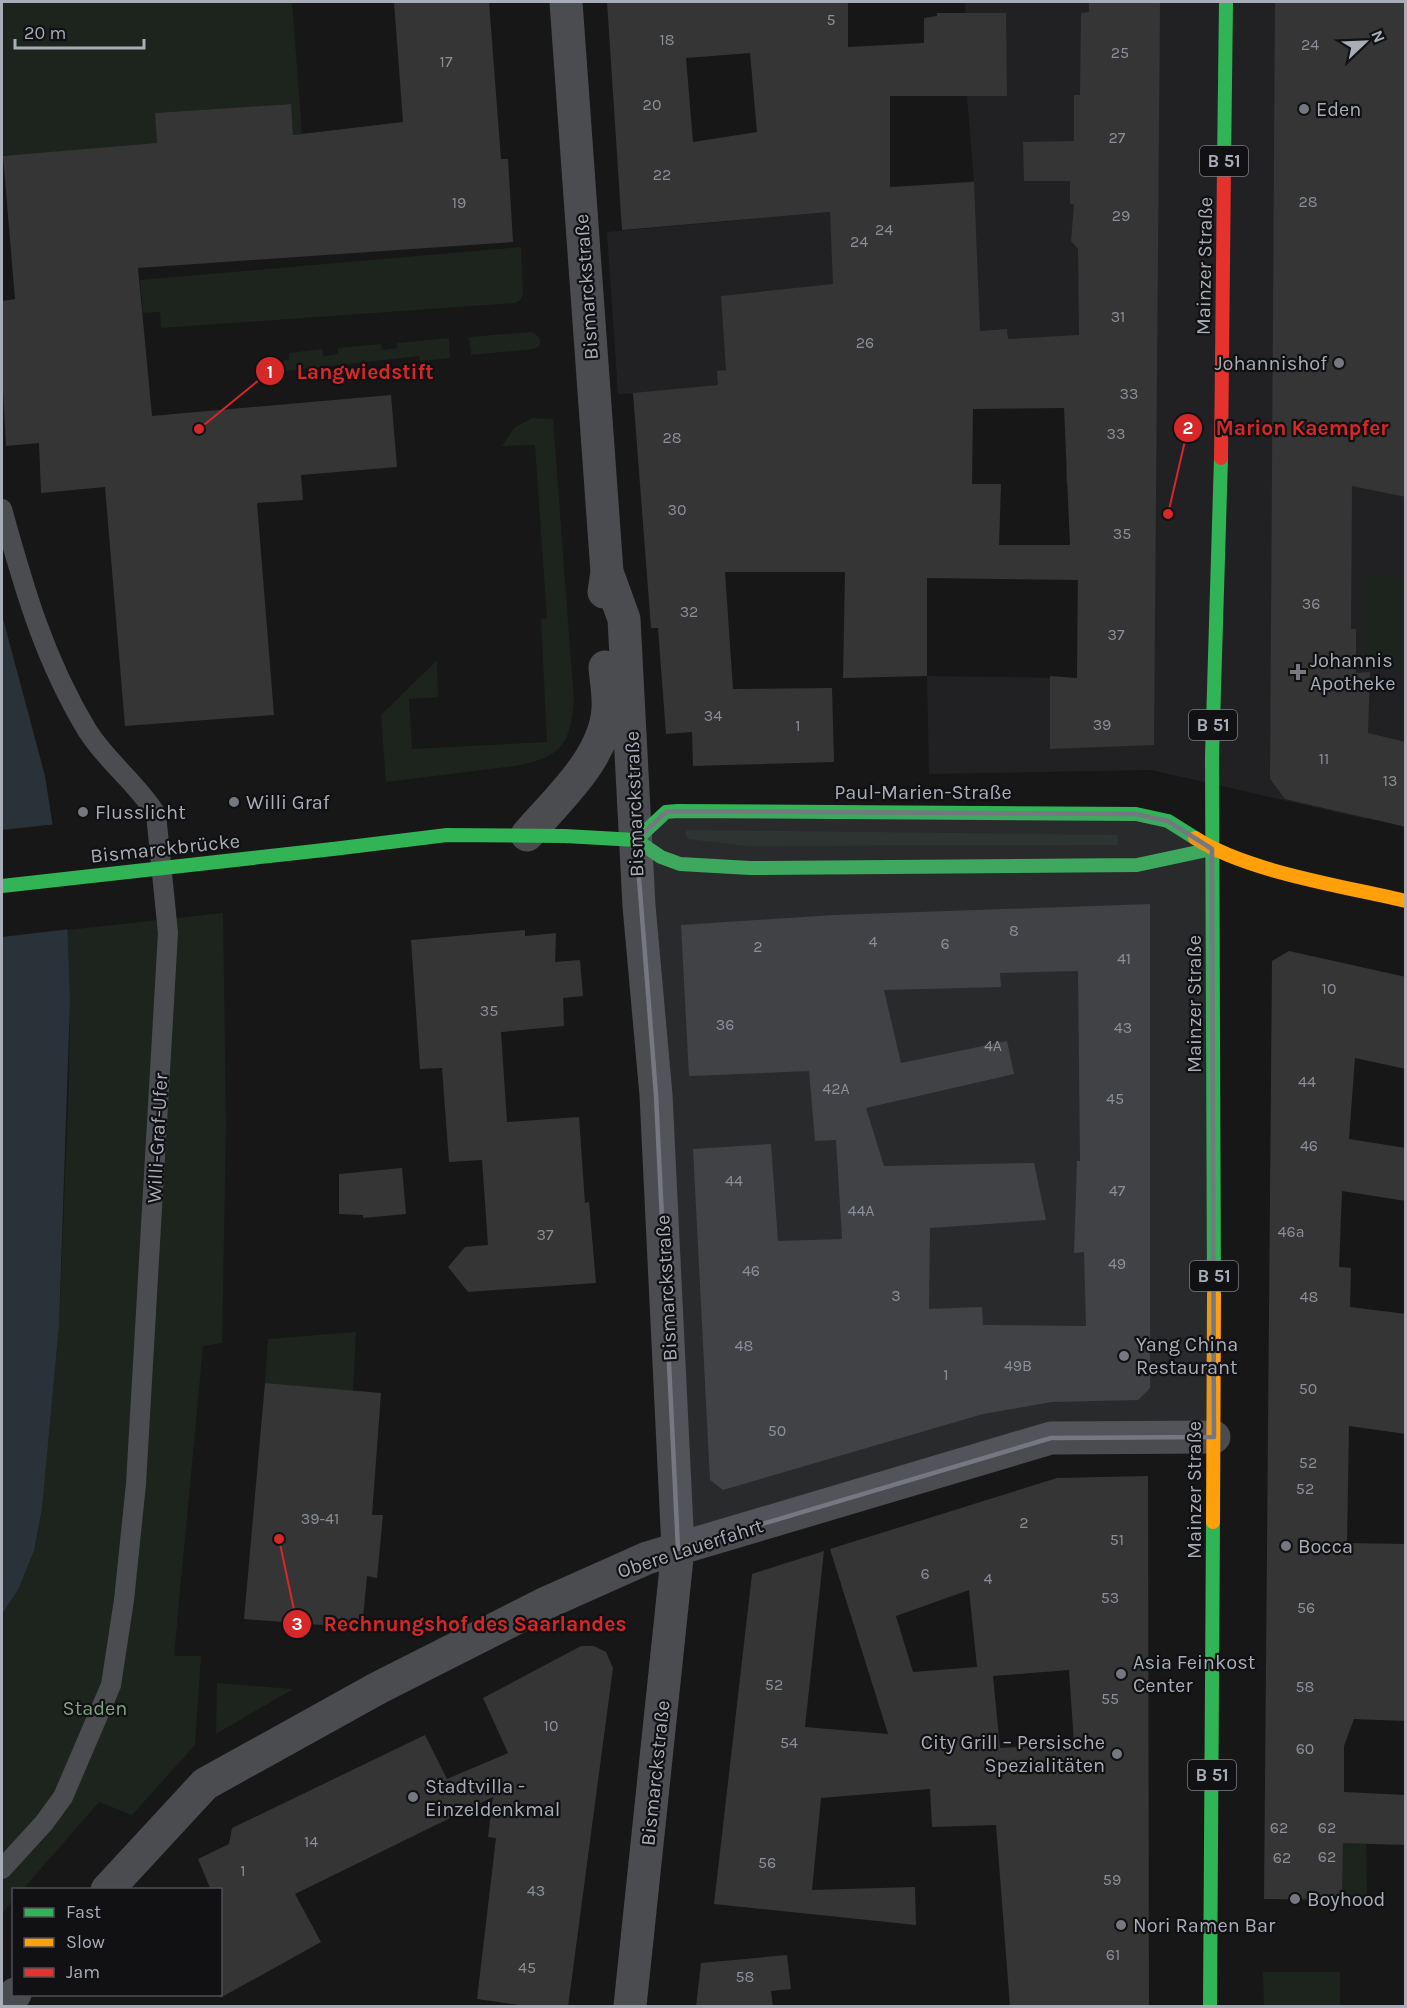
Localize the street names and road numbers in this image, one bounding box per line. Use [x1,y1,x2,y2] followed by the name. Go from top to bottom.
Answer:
[1200,146,1248,176] road number: B 51
[1192,197,1217,335] street label: Mainzer Straße
[570,213,603,361] street label: Bismarckstraße
[1189,710,1237,740] road number: B 51
[620,731,649,877] street label: Bismarckstraße
[834,781,1012,804] street label: Paul-Marien-Straße
[89,829,241,868] street label: Bismarckbrücke
[1183,935,1206,1073] street label: Mainzer Straße
[143,1072,172,1204] street label: Willi-Graf-Ufer
[651,1214,682,1362] street label: Bismarckstraße
[1190,1261,1238,1291] road number: B 51
[1183,1421,1206,1559] street label: Mainzer Straße
[614,1514,766,1583] street label: Obere Lauerfahrt
[636,1699,675,1847] street label: Bismarckstraße
[1188,1760,1236,1790] road number: B 51

